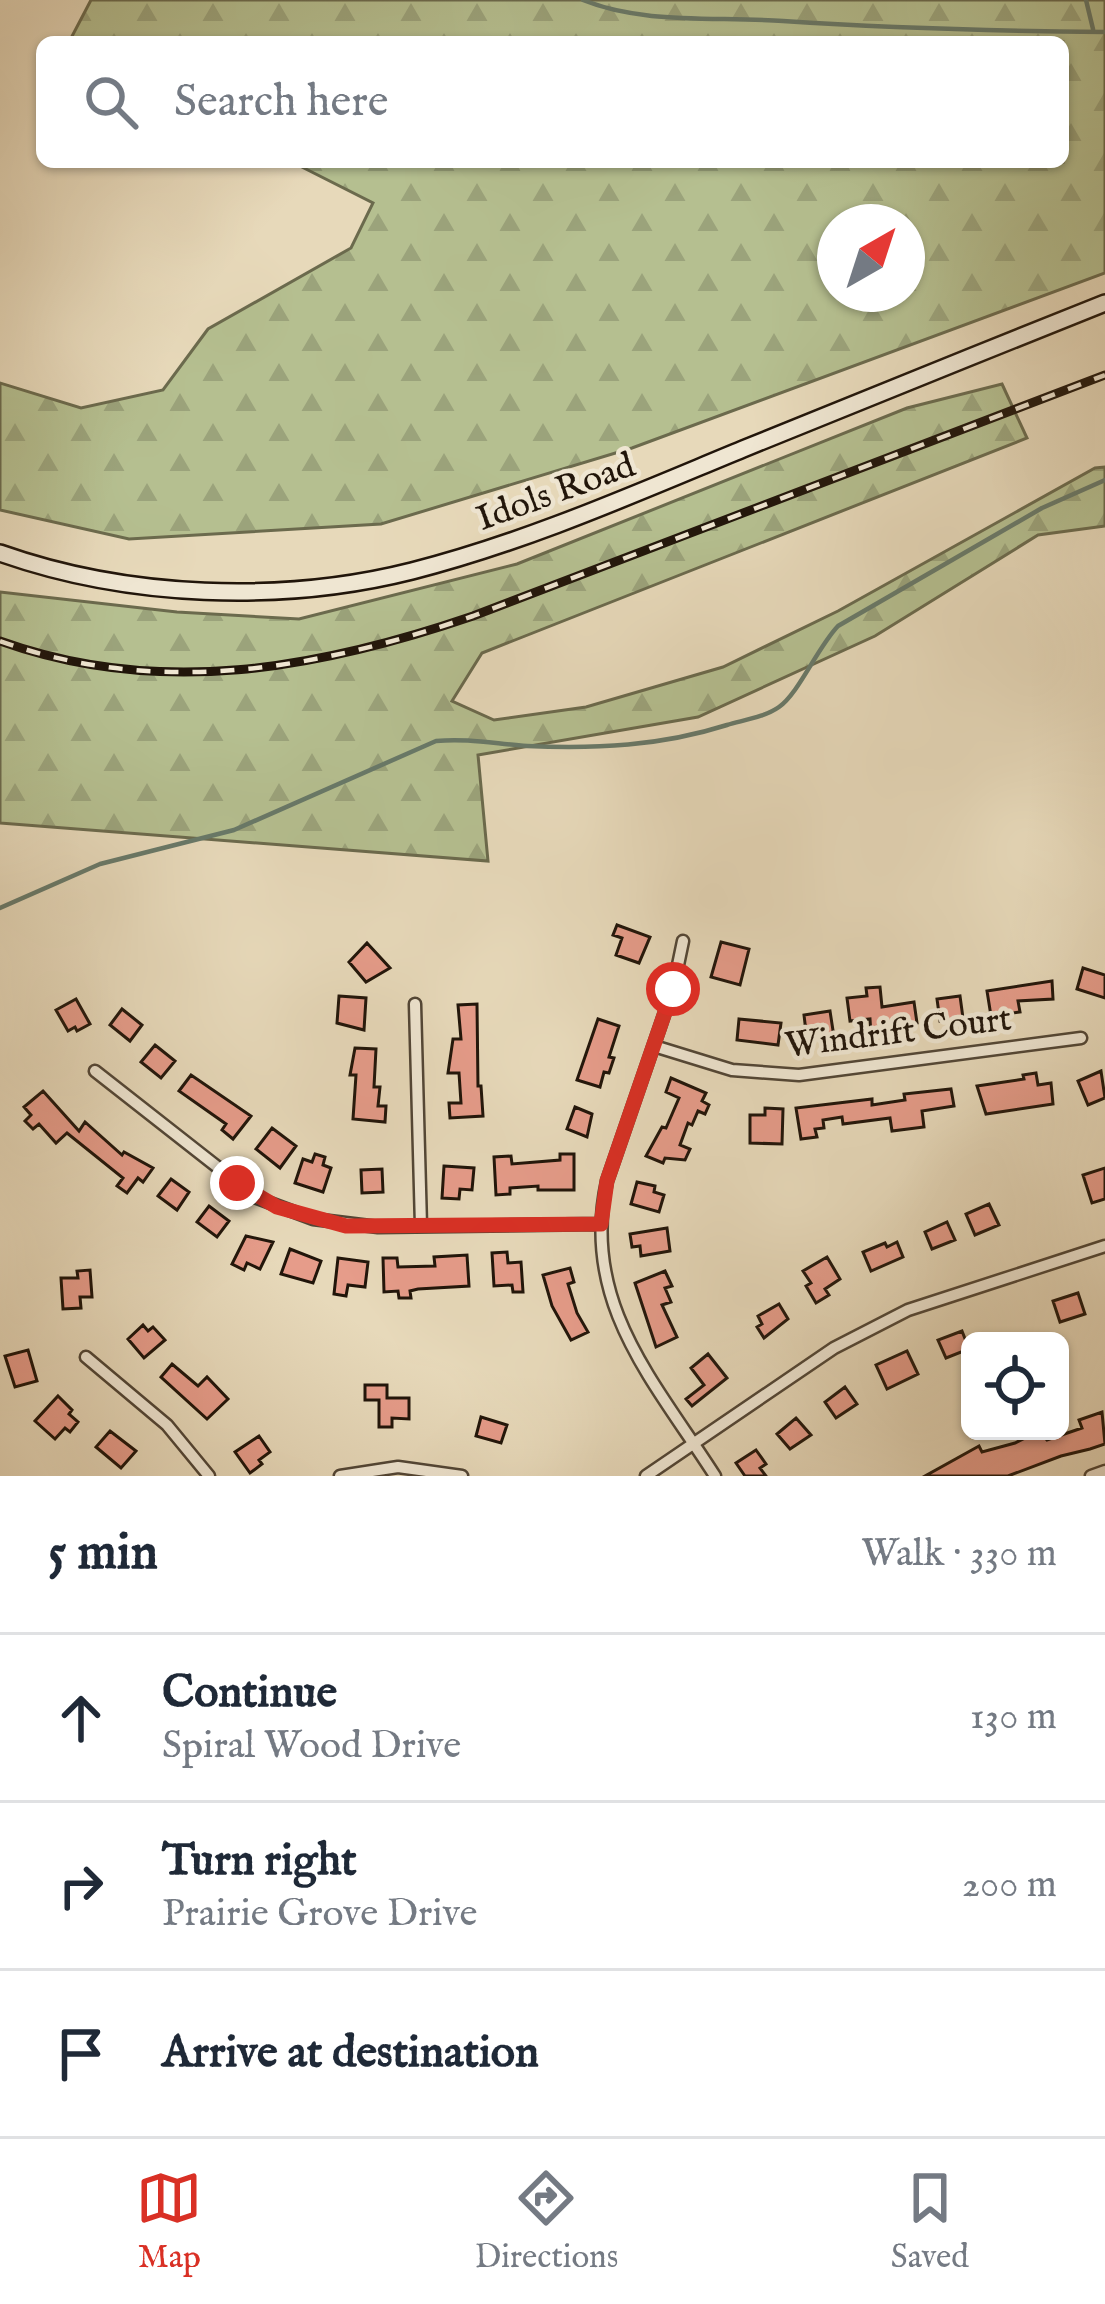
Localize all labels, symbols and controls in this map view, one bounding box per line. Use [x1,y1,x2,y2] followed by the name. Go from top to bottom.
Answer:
[36,36,1069,168] search box
[78,69,144,135] icon: search
[174,74,388,131] text: Search here
[817,204,925,312] north arrow
[470,443,642,543] street label: Idols Road
[646,962,700,1016] route start
[783,996,1014,1070] street label: Windrift Court
[210,1156,264,1210] route end
[961,1332,1069,1440] map controls
[961,1332,1069,1440] button: locate
[48,1522,158,1587] text: 5 min
[861,1530,1057,1579] text: Walk · 330 m
[162,1665,337,1722] text: Continue
[48,1685,114,1751] icon: ahead
[970,1693,1057,1742] text: 130 m
[162,1722,461,1771] text: Spiral Wood Drive
[162,1833,357,1890] text: Turn right
[48,1853,114,1919] icon: right
[962,1861,1057,1910] text: 200 m
[162,1890,477,1939] text: Prairie Grove Drive
[48,2021,114,2087] icon: arrive
[162,2025,539,2082] text: Arrive at destination
[136,2165,202,2279] tab: Map
[475,2165,618,2279] tab: Directions
[891,2165,969,2279] tab: Saved

